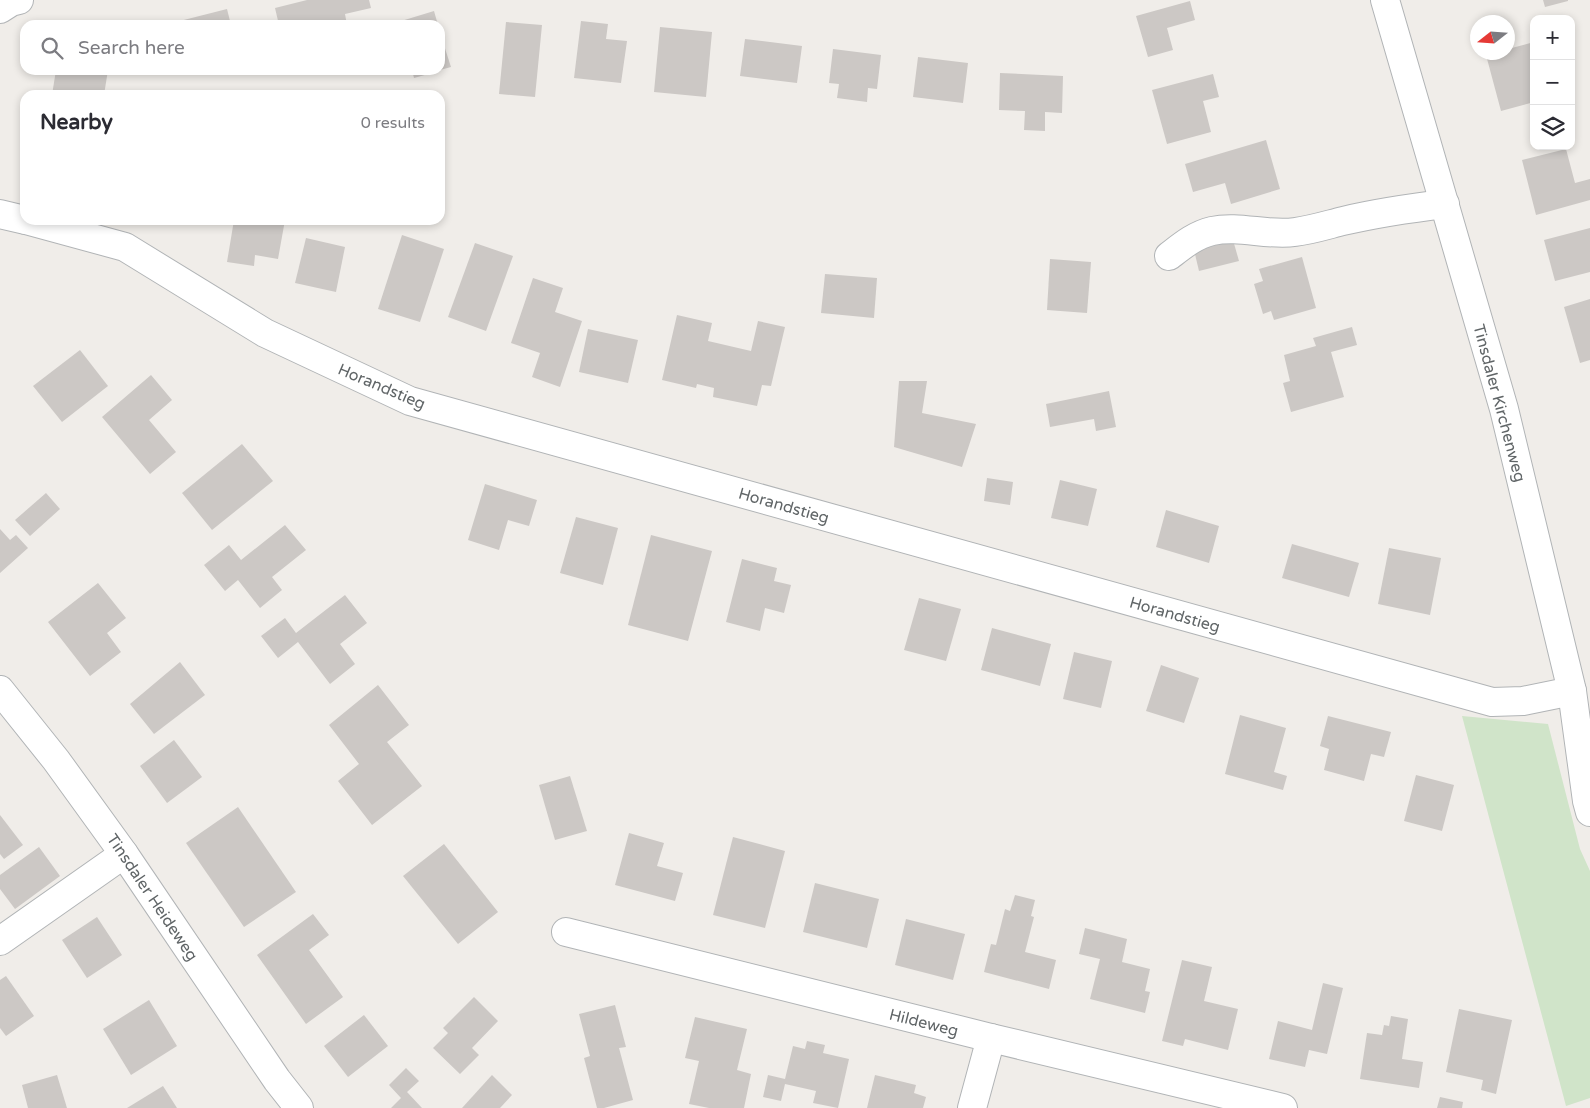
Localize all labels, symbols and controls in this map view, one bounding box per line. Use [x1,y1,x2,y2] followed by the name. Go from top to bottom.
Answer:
[1470,15,1515,60] north arrow
[1530,15,1575,150] map controls
[1530,15,1575,60] button: +
[20,20,445,75] search box
[38,34,66,62] icon: search
[78,37,185,59] text: Search here
[1530,60,1575,105] button: −
[1530,105,1575,150] button: layers
[40,110,113,135] text: Nearby
[361,113,425,133] text: 0 results
[1468,322,1530,484] street label: Tinsdaler Kirchenweg
[335,359,429,414] street label: Horandstieg
[736,483,831,528] street label: Horandstieg
[1127,592,1222,637] street label: Horandstieg
[102,830,202,965] street label: Tinsdaler Heideweg
[887,1005,960,1041] street label: Hildeweg

